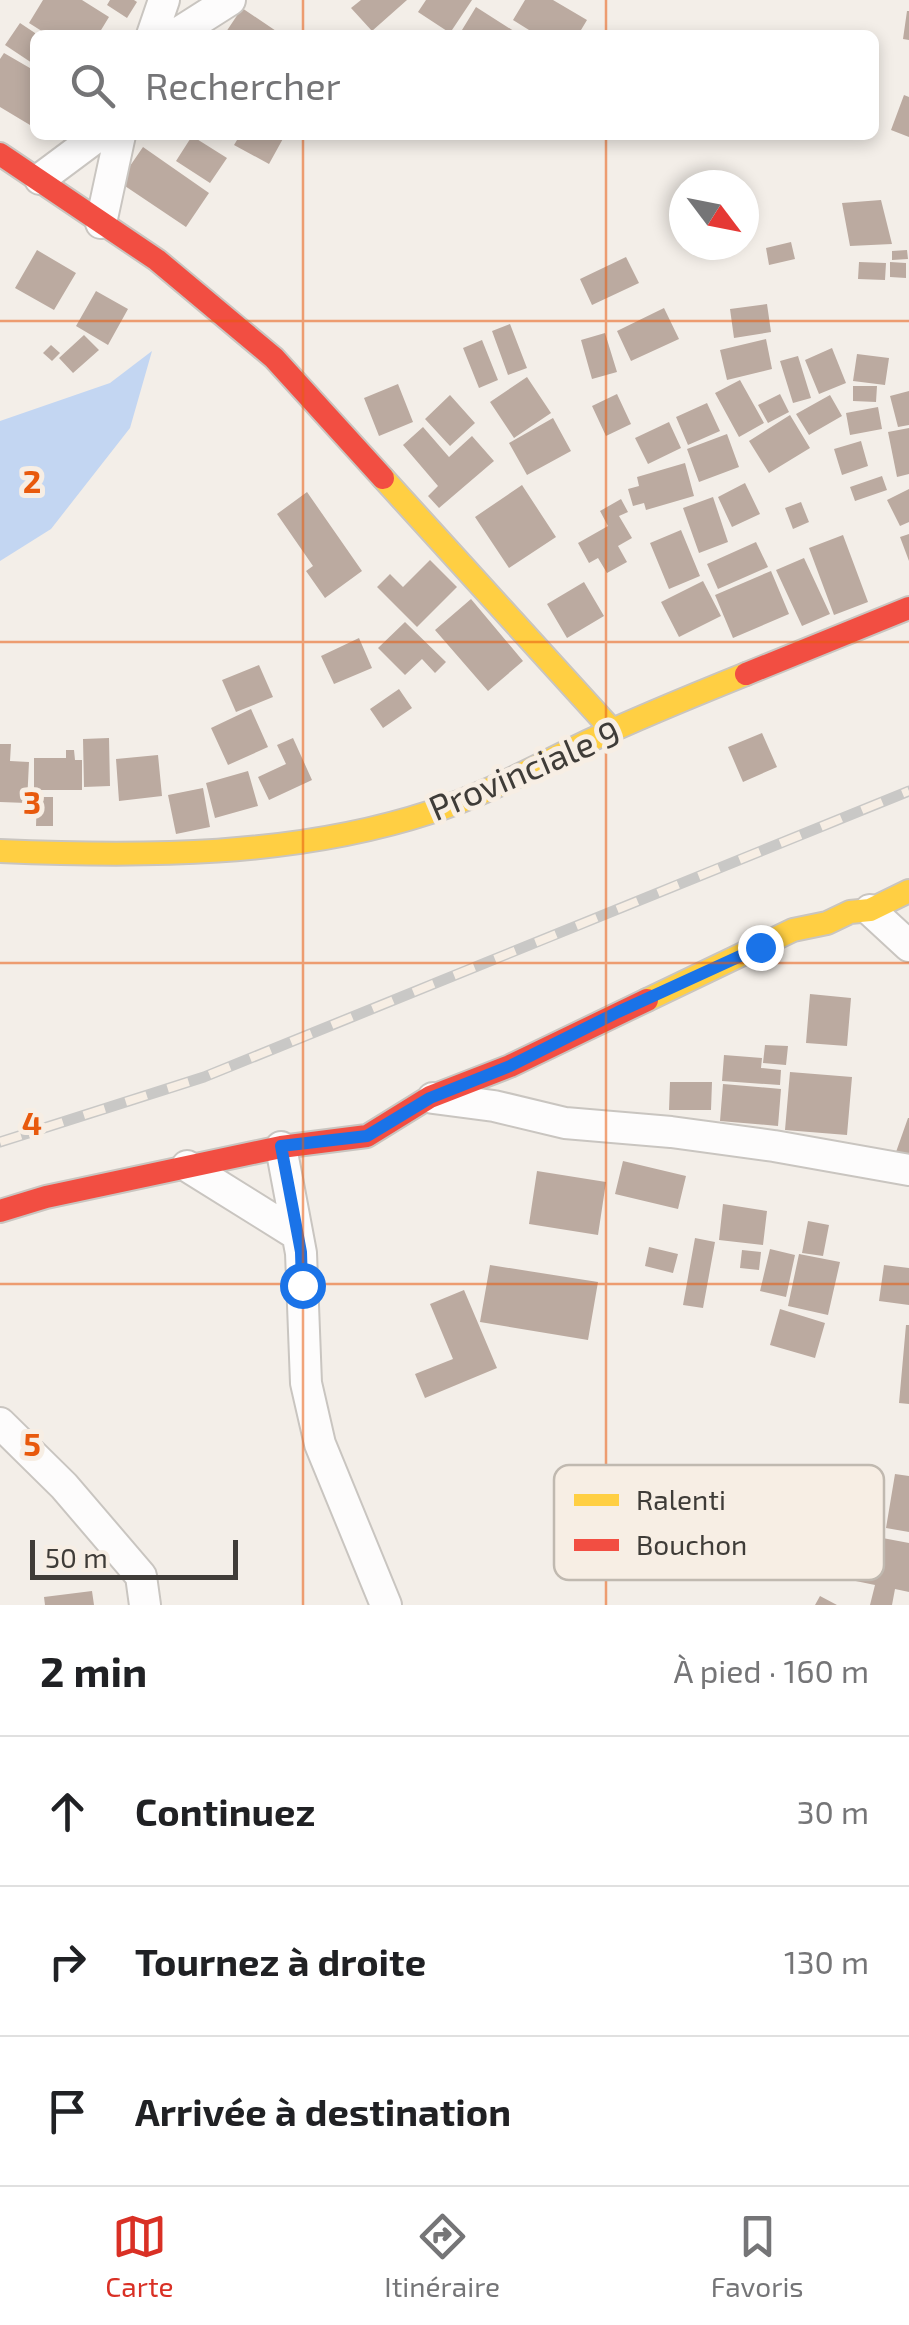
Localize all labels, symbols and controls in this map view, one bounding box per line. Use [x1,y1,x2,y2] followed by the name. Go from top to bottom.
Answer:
[30,30,879,140] search box
[65,58,120,113] icon: search
[145,62,341,108] text: Rechercher
[669,170,759,260] north arrow
[23,461,41,499] text: 2
[422,710,626,828] street label: Provinciale 9
[23,782,41,820] text: 3
[738,925,784,971] route end
[22,1103,42,1141] text: 4
[280,1263,326,1309] route start
[23,1424,41,1462] text: 5
[554,1465,884,1580] legend
[636,1482,726,1516] text: Ralenti
[636,1527,747,1561] text: Bouchon
[30,1535,238,1580] scale bar
[45,1540,108,1574] text: 50 m
[40,1645,147,1695] text: 2 min
[673,1651,869,1689] text: À pied · 160 m
[40,1784,95,1839] icon: ahead
[135,1788,315,1834] text: Continuez
[797,1792,869,1830] text: 30 m
[40,1934,95,1989] icon: right
[135,1938,426,1984] text: Tournez à droite
[784,1942,869,1980] text: 130 m
[40,2084,95,2139] icon: arrive
[135,2088,511,2134] text: Arrivée à destination
[105,2209,174,2303] tab: Carte
[384,2209,500,2303] tab: Itinéraire
[711,2209,804,2303] tab: Favoris

